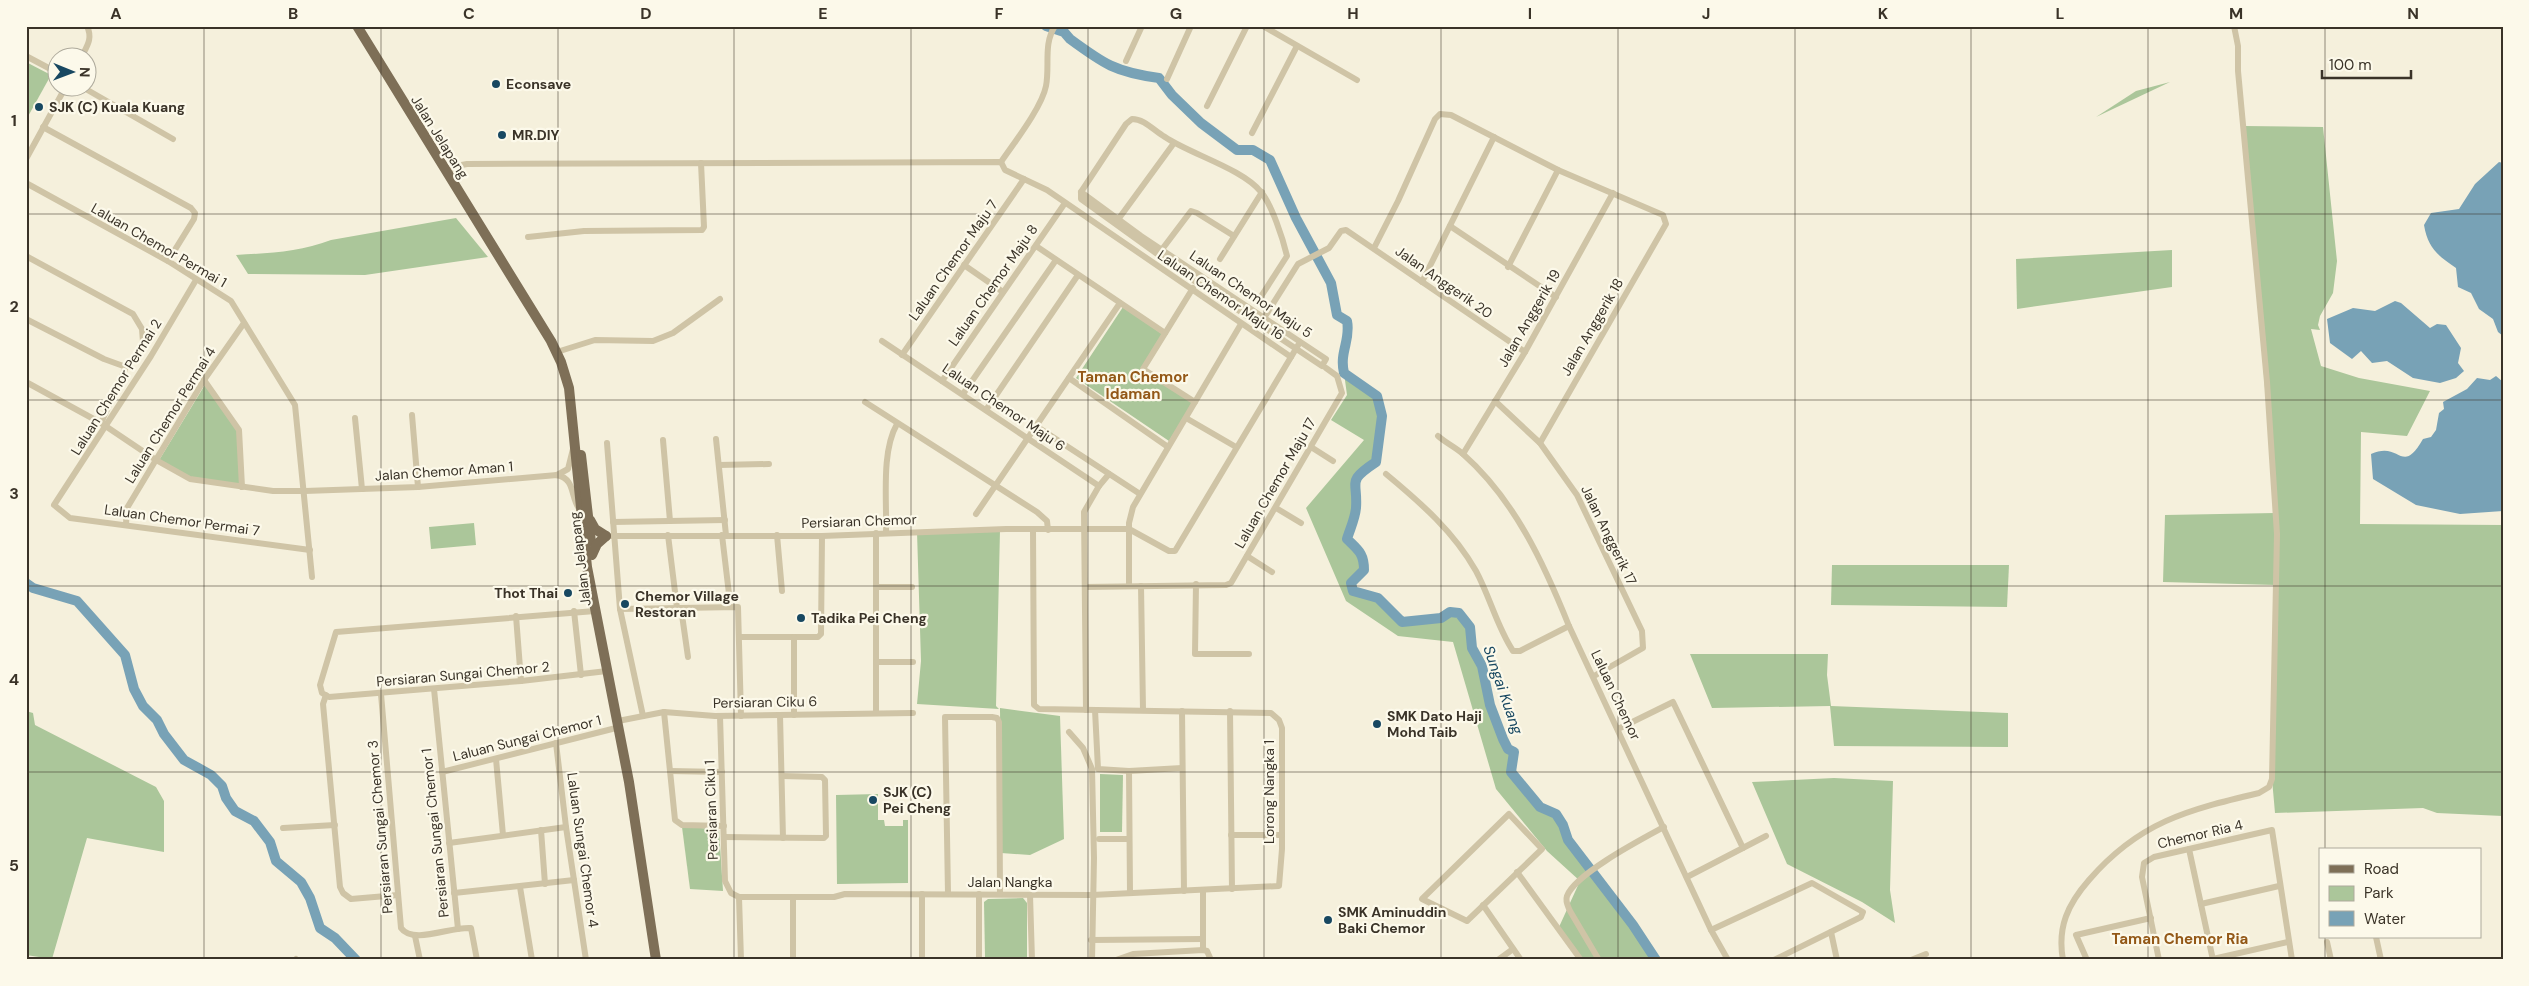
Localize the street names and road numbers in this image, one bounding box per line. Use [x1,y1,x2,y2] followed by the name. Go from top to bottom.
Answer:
[407,92,473,182] street label: Jalan Jelapang
[905,196,1001,324] street label: Laluan Chemor Maju 7
[88,199,230,291] street label: Laluan Chemor Permai 1
[944,221,1042,349] street label: Laluan Chemor Maju 8
[1392,242,1496,322] street label: Jalan Anggerik 20
[1154,246,1288,344] street label: Laluan Chemor Maju 16
[1186,246,1316,342] street label: Laluan Chemor Maju 5
[1494,266,1564,370] street label: Jalan Anggerik 19
[1557,275,1627,379] street label: Jalan Anggerik 18
[67,316,165,458] street label: Laluan Chemor Permai 2
[121,343,220,487] street label: Laluan Chemor Permai 4
[939,359,1069,455] street label: Laluan Chemor Maju 6
[1230,415,1320,551] street label: Laluan Chemor Maju 17
[374,457,514,485] street label: Jalan Chemor Aman 1
[1577,482,1641,588] street label: Jalan Anggerik 17
[103,500,261,540] street label: Laluan Chemor Permai 7
[801,510,917,532] street label: Persiaran Chemor
[565,511,595,607] street label: Jalan Jelapang
[1587,647,1645,743] street label: Laluan Chemor
[376,657,550,691] street label: Persiaran Sungai Chemor 2
[713,692,817,712] street label: Persiaran Ciku 6
[451,711,603,765] street label: Laluan Sungai Chemor 1
[363,739,397,915] street label: Persiaran Sungai Chemor 3
[1260,740,1278,844] street label: Lorong Nangka 1
[417,747,453,919] street label: Persiaran Sungai Chemor 1
[700,760,722,860] street label: Persiaran Ciku 1
[563,771,603,929] street label: Laluan Sungai Chemor 4
[2155,815,2245,853] street label: Chemor Ria 4
[968,873,1052,891] street label: Jalan Nangka

